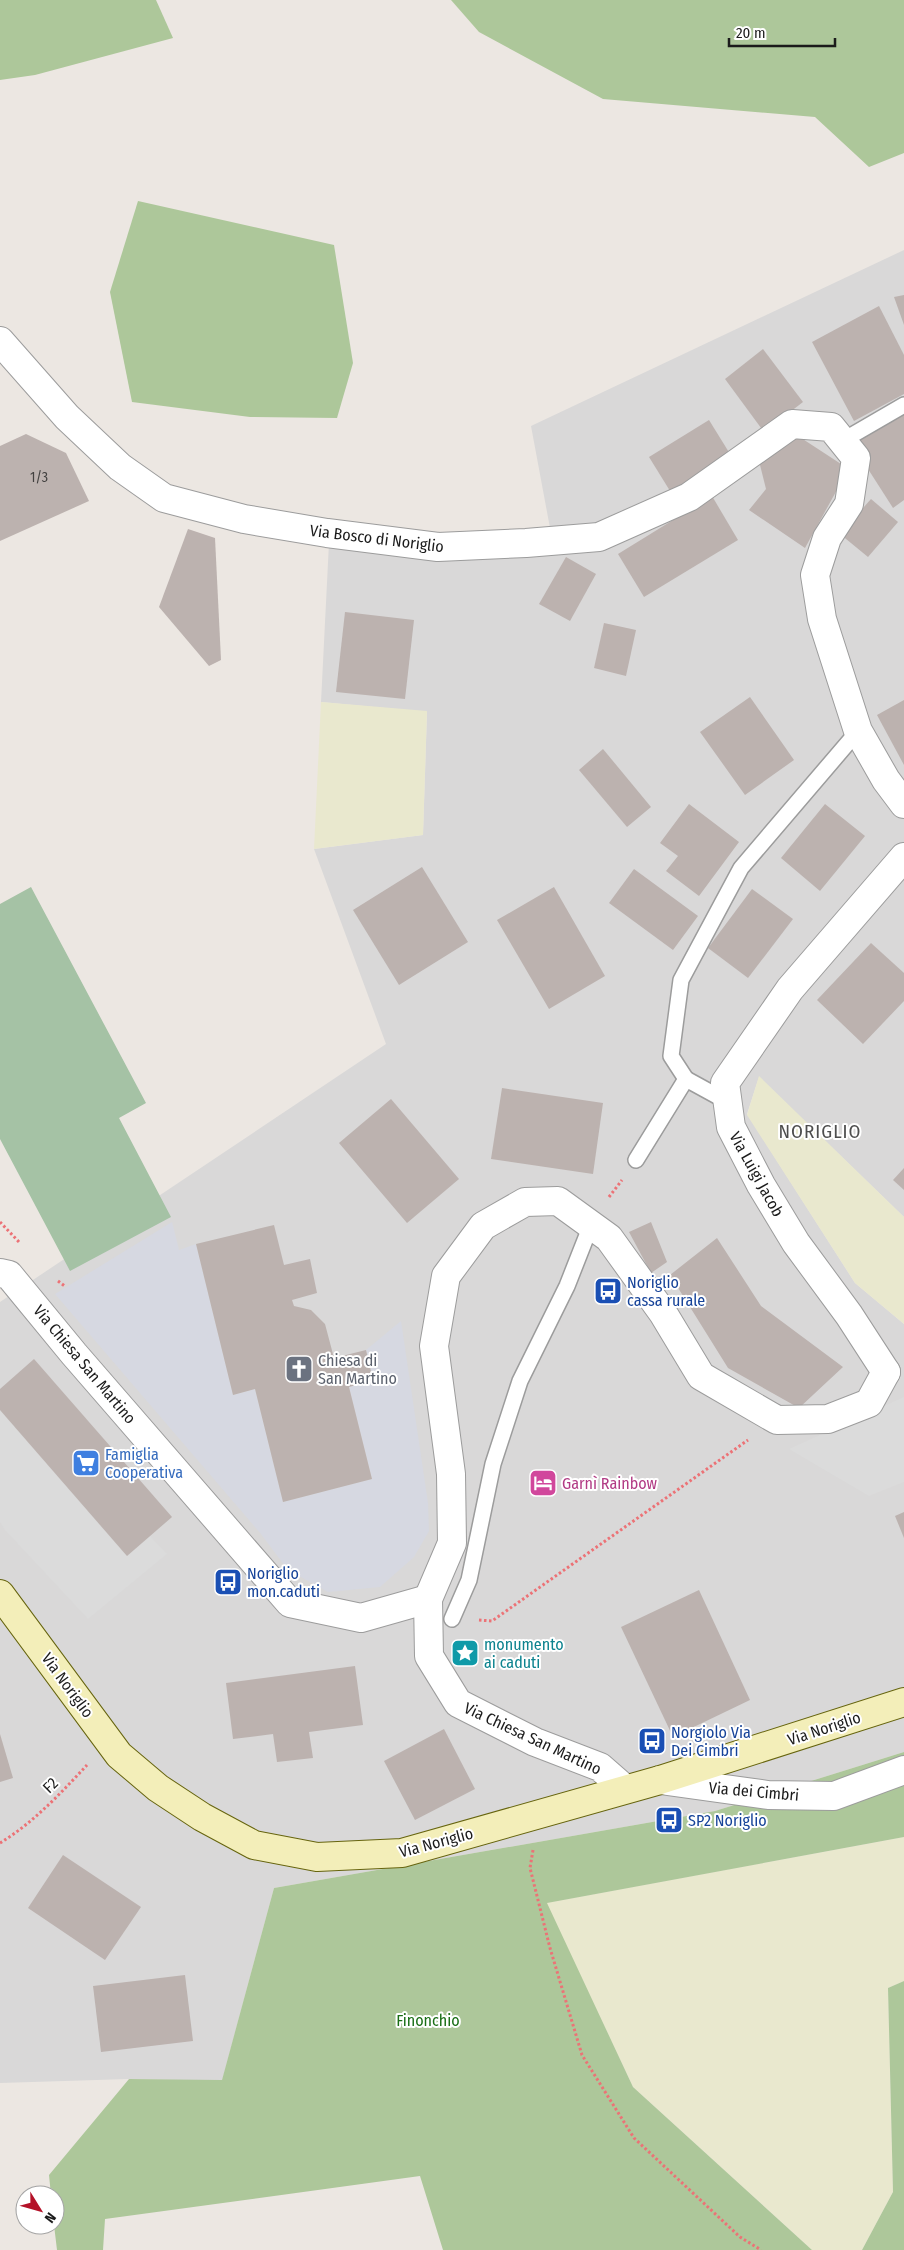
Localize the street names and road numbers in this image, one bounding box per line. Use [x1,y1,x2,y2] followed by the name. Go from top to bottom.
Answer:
[309,521,445,556] street label: Via Bosco di Noriglio
[725,1129,788,1220] street label: Via Luigi Jacob
[29,1301,140,1428] street label: Via Chiesa San Martino
[38,1649,98,1722] street label: Via Noriglio
[461,1698,604,1779] street label: Via Chiesa San Martino
[785,1708,863,1749] street label: Via Noriglio
[39,1774,62,1797] street label: F2
[708,1778,800,1805] street label: Via dei Cimbri
[397,1824,475,1861] street label: Via Noriglio

